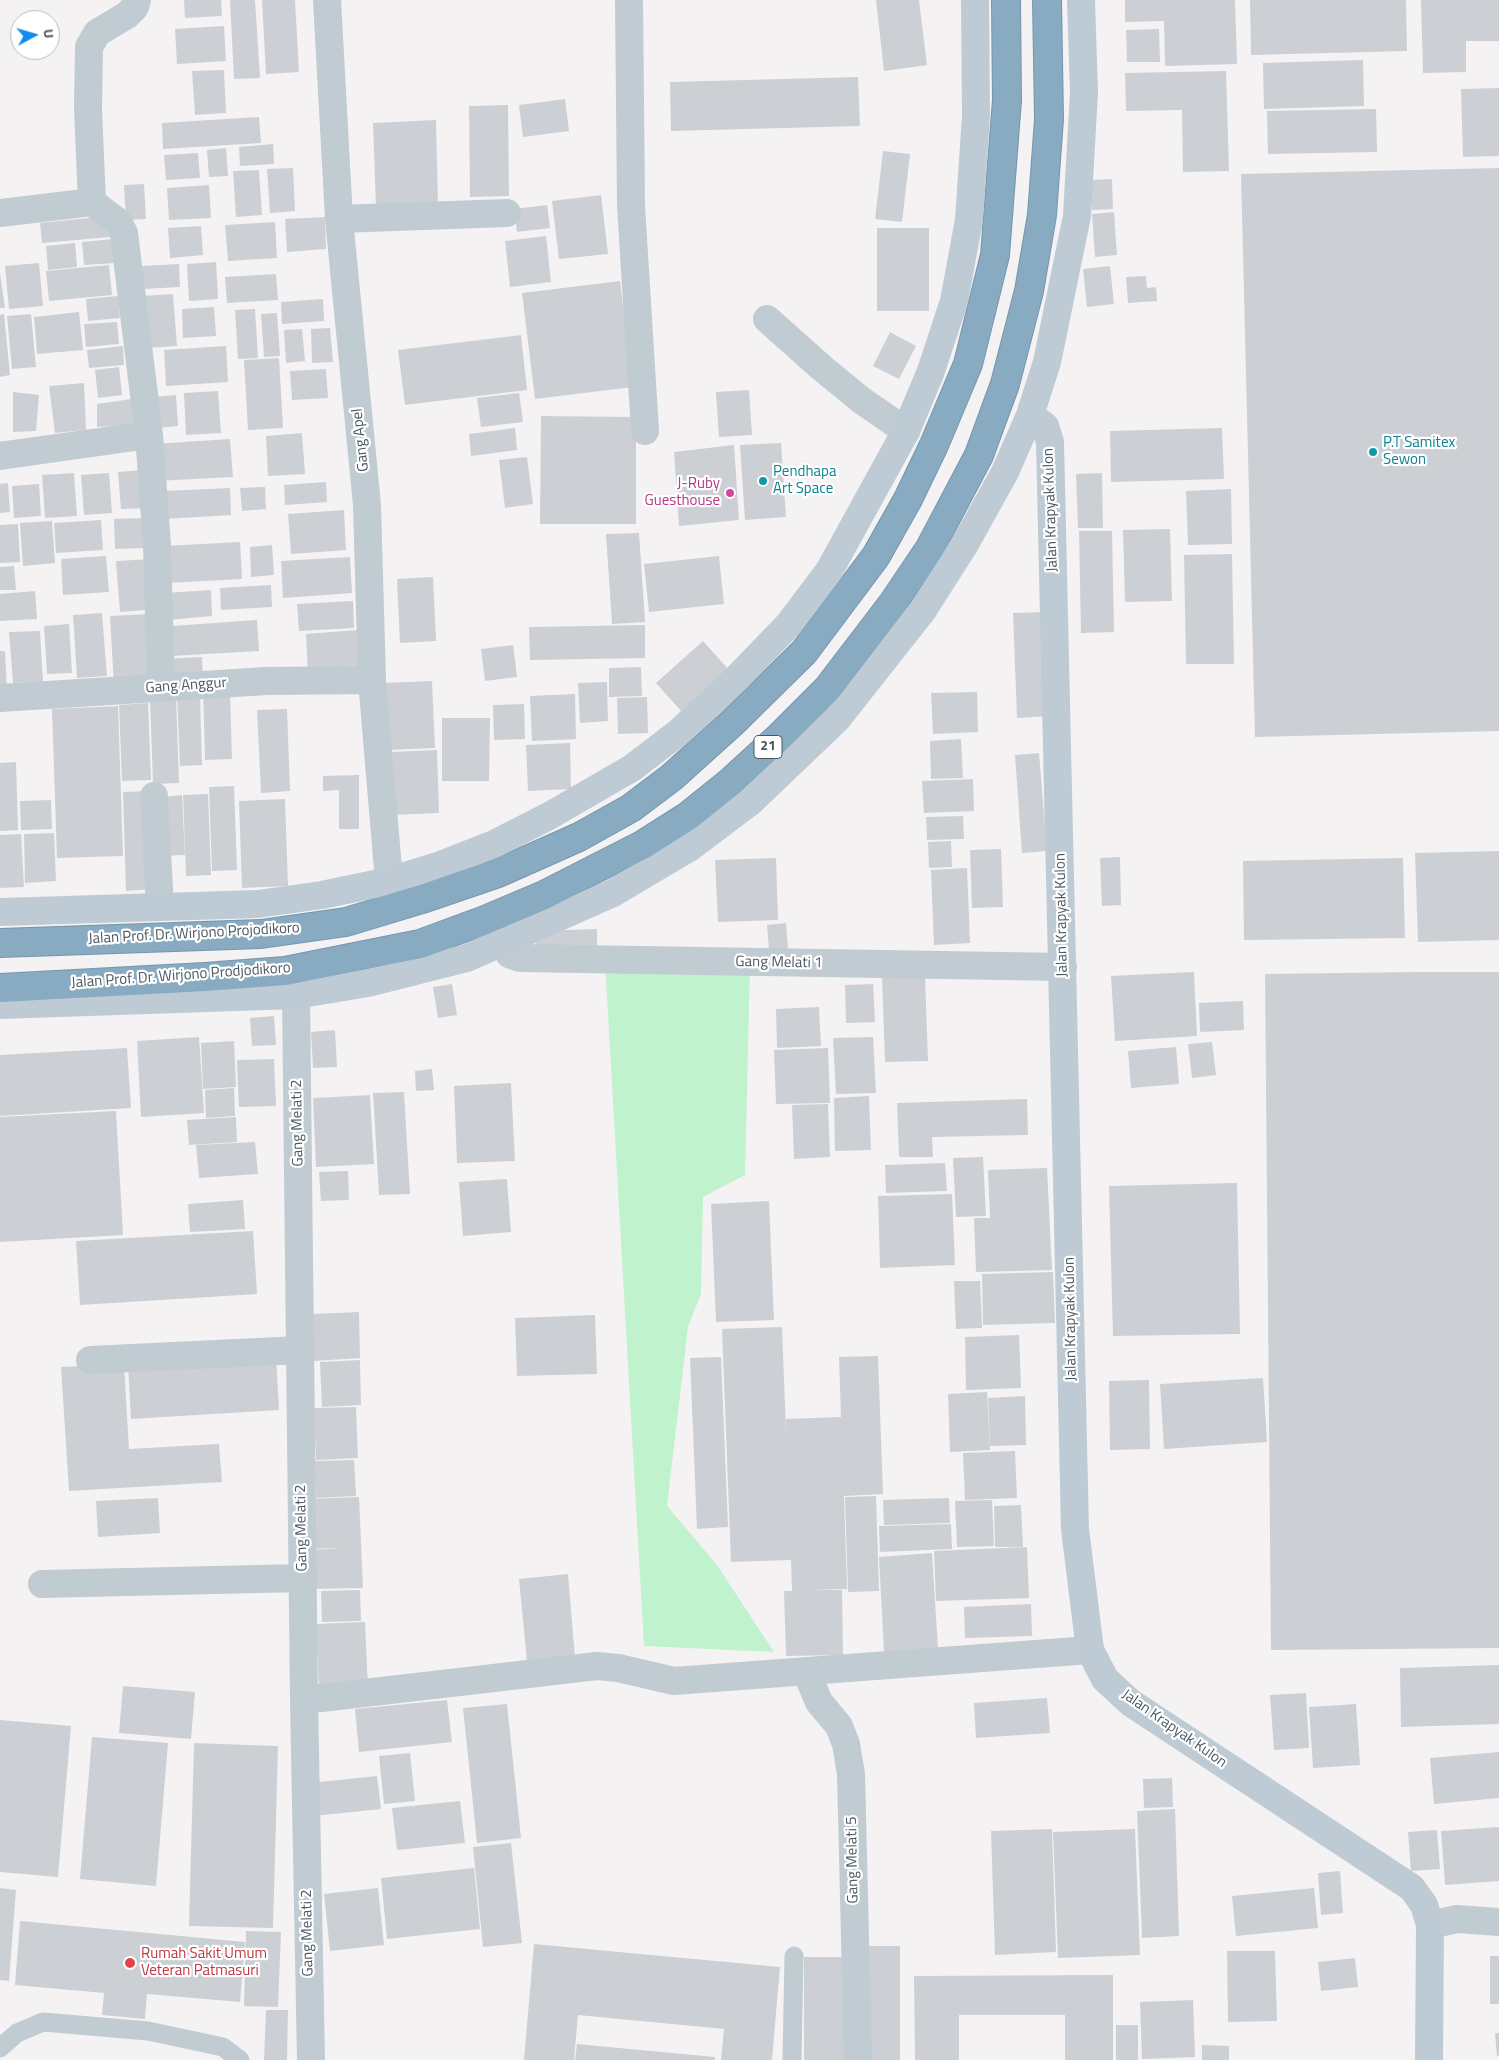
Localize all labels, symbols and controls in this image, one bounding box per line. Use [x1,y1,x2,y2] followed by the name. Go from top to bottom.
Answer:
[10,10,60,60] north arrow
[38,28,60,39] text: U
[349,407,373,473] street label: Gang Apel
[1383,434,1455,469] place label: P.T Samitex Sewon
[1367,446,1379,458] marker: P.T Samitex Sewon
[1040,448,1062,572] street label: Jalan Krapyak Kulon
[773,463,836,498] place label: Pendhapa Art Space
[644,475,720,510] place label: J-Ruby Guesthouse
[757,475,769,487] marker: Pendhapa Art Space
[724,487,736,499] marker: J-Ruby Guesthouse
[145,674,227,698] street label: Gang Anggur
[754,736,782,759] road number: 21
[1052,853,1072,977] street label: Jalan Krapyak Kulon
[88,919,300,949] street label: Jalan Prof. Dr. Wirjono Projodikoro
[735,953,823,973] street label: Gang Melati 1
[71,959,291,993] street label: Jalan Prof. Dr. Wirjono Prodjodikoro
[288,1079,308,1167] street label: Gang Melati 2
[1061,1257,1081,1381] street label: Jalan Krapyak Kulon
[292,1484,312,1572] street label: Gang Melati 2
[1118,1686,1230,1772] street label: Jalan Krapyak Kulon
[843,1816,863,1904] street label: Gang Melati 5
[298,1889,318,1977] street label: Gang Melati 2
[141,1945,267,1980] place label: Rumah Sakit Umum Veteran Patmasuri
[123,1956,137,1970] marker: Rumah Sakit Umum Veteran Patmasuri

